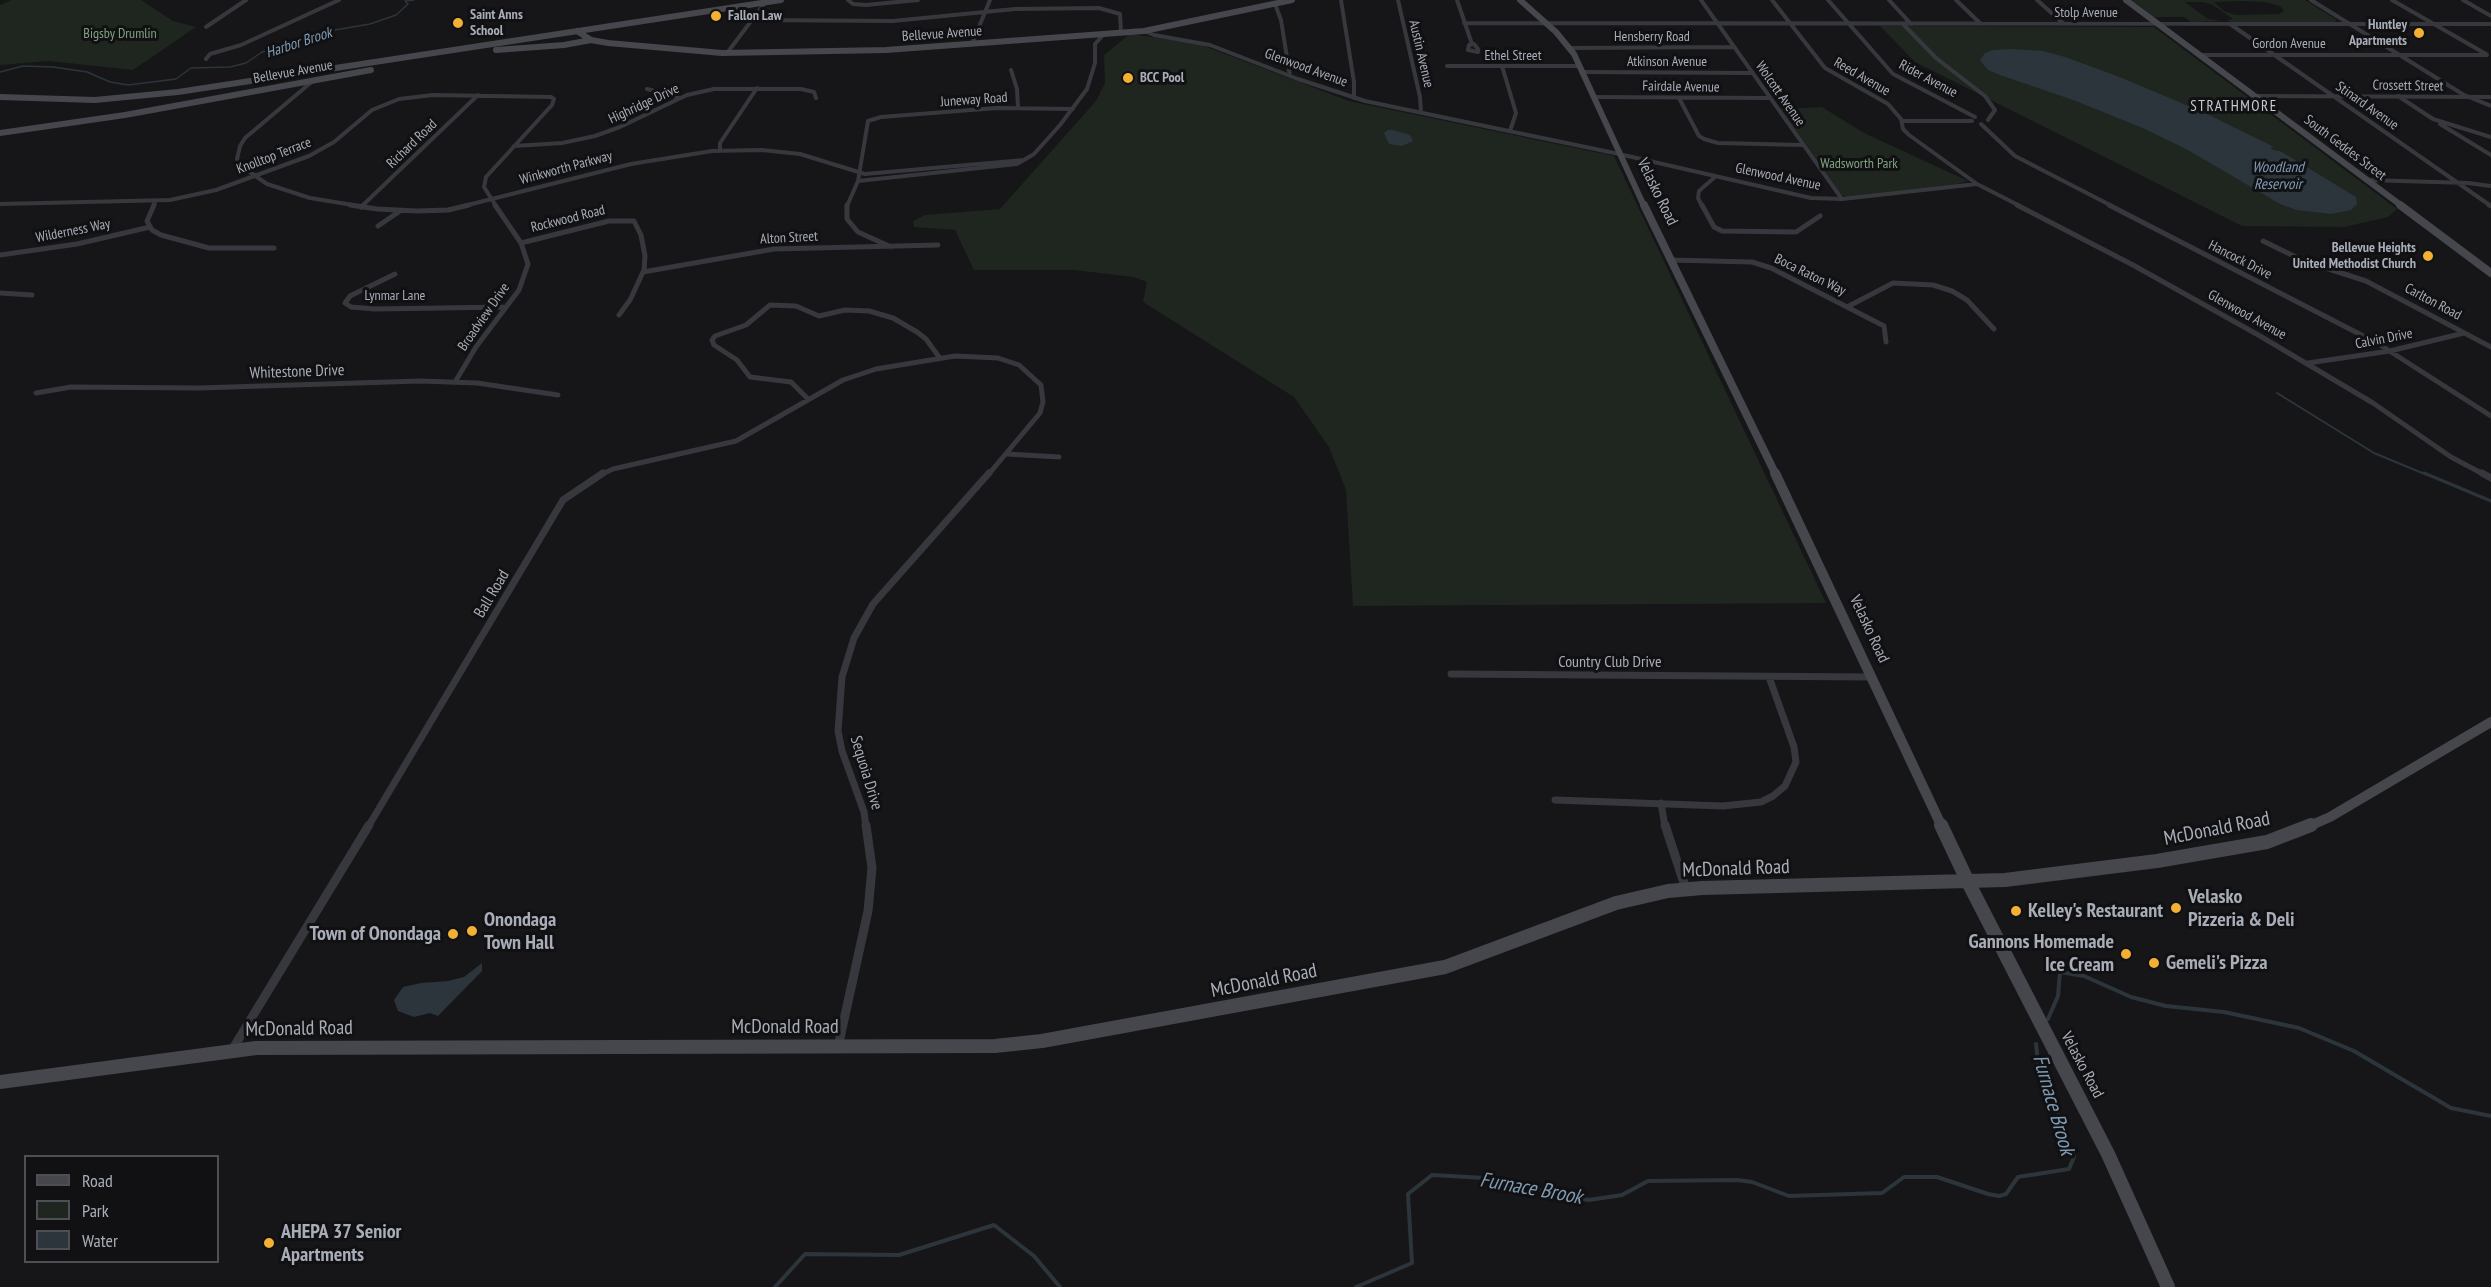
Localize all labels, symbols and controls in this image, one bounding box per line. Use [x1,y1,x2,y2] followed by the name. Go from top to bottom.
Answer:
[2054,5,2118,21] street label: Stolp Avenue
[470,7,523,40] place label: Saint Anns School
[728,8,782,24] place label: Fallon Law
[709,9,723,23] marker: Fallon Law
[451,16,465,30] marker: Saint Anns School
[2349,17,2407,50] place label: Huntley Apartments
[1405,19,1437,89] street label: Austin Avenue
[901,23,983,45] street label: Bellevue Avenue
[264,24,334,62] water label: Harbor Brook
[83,26,157,42] park label: Bigsby Drumlin
[2412,26,2426,40] marker: Huntley Apartments
[1614,29,1690,45] street label: Hensberry Road
[2252,36,2326,52] street label: Gordon Avenue
[1262,45,1350,91] street label: Glenwood Avenue
[1484,48,1542,64] street label: Ethel Street
[1627,54,1707,70] street label: Atkinson Avenue
[1831,54,1893,100] street label: Reed Avenue
[252,57,334,87] street label: Bellevue Avenue
[1896,57,1960,101] street label: Rider Avenue
[1752,58,1808,130] street label: Wolcott Avenue
[1140,70,1184,86] place label: BCC Pool
[1121,71,1135,85] marker: BCC Pool
[2372,77,2444,95] street label: Crossett Street
[1642,78,1720,96] street label: Fairdale Avenue
[2332,78,2402,134] street label: Stinard Avenue
[606,80,682,128] street label: Highridge Drive
[940,89,1008,111] street label: Juneway Road
[2190,98,2278,116] district label: STRATHMORE
[2301,112,2389,184] street label: South Geddes Street
[383,116,441,172] street label: Richard Road
[234,134,314,178] street label: Knolltop Terrace
[518,148,614,188] street label: Winkworth Parkway
[1632,155,1682,229] street label: Velasko Road
[1820,156,1898,172] park label: Wadsworth Park
[2252,159,2304,194] water label: Woodland Reservoir
[1734,160,1822,194] street label: Glenwood Avenue
[529,202,607,236] street label: Rockwood Road
[34,216,112,246] street label: Wilderness Way
[760,228,818,248] street label: Alton Street
[2206,237,2274,283] street label: Hancock Drive
[2293,240,2416,272] place label: Bellevue Heights United Methodist Church
[2421,249,2435,263] marker: Bellevue Heights United Methodist Church
[1772,251,1848,299] street label: Boca Raton Way
[454,280,514,354] street label: Broadview Drive
[2402,280,2464,324] street label: Carlton Road
[2205,287,2289,343] street label: Glenwood Avenue
[365,288,425,304] street label: Lynmar Lane
[2354,325,2414,353] street label: Calvin Drive
[249,361,345,383] street label: Whitestone Drive
[470,567,514,621] street label: Ball Road
[1845,592,1893,666] street label: Velasko Road
[1558,652,1662,672] street label: Country Club Drive
[846,734,886,812] street label: Sequoia Drive
[2162,807,2272,851] street label: McDonald Road
[1682,855,1790,883] street label: McDonald Road
[2188,885,2295,932] place label: Velasko Pizzeria & Deli
[2028,899,2163,923] place label: Kelley's Restaurant
[2169,901,2183,915] marker: Velasko Pizzeria & Deli
[2009,904,2023,918] marker: Kelley's Restaurant
[484,908,556,955] place label: Onondaga Town Hall
[310,922,441,946] place label: Town of Onondaga
[465,924,479,938] marker: Onondaga Town Hall
[446,927,460,941] marker: Town of Onondaga
[1968,930,2114,977] place label: Gannons Homemade Ice Cream
[2119,947,2133,961] marker: Gannons Homemade Ice Cream
[2166,951,2268,975] place label: Gemeli's Pizza
[2147,956,2161,970] marker: Gemeli's Pizza
[1209,959,1319,1003] street label: McDonald Road
[731,1015,839,1039] street label: McDonald Road
[245,1016,353,1042] street label: McDonald Road
[2057,1029,2107,1101] street label: Velasko Road
[2027,1052,2079,1158] water label: Furnace Brook
[24,1155,219,1263] legend
[1478,1168,1584,1210] water label: Furnace Brook
[82,1169,113,1192] text: Road
[82,1199,109,1222] text: Park
[281,1220,401,1267] place label: AHEPA 37 Senior Apartments
[82,1229,118,1252] text: Water
[262,1236,276,1250] marker: AHEPA 37 Senior Apartments

